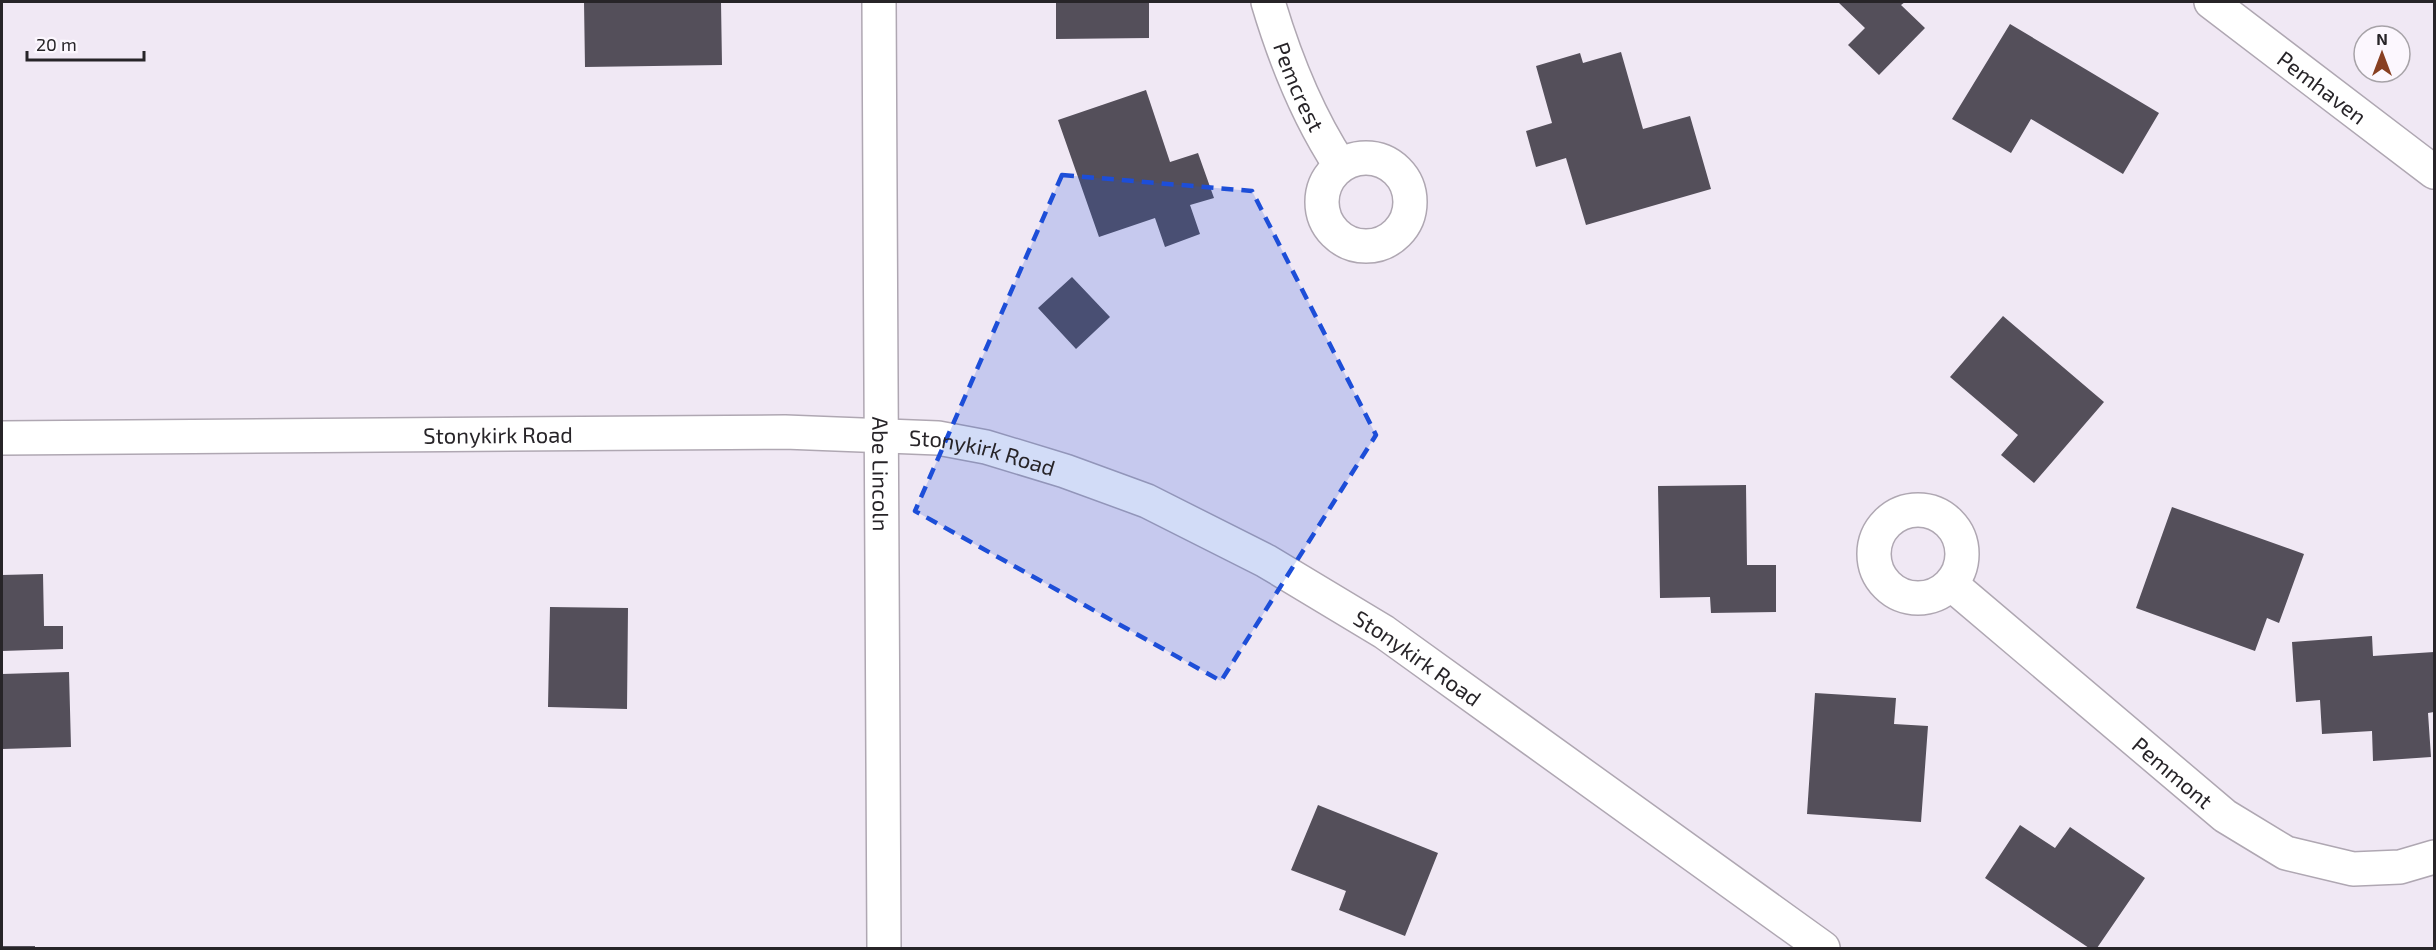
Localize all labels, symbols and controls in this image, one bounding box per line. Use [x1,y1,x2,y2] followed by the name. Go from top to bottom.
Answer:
[27,24,144,62] scale bar
[2352,24,2412,84] north arrow
[2376,29,2388,48] text: N
[36,33,77,55] text: 20 m
[1269,38,1330,135] street label: Pemcrest
[2273,45,2372,129] street label: Pemhaven
[868,416,895,532] street label: Abe Lincoln
[423,421,573,448] street label: Stonykirk Road
[909,424,1059,480] street label: Stonykirk Road
[1349,604,1487,711] street label: Stonykirk Road
[2128,731,2218,813] street label: Pemmont

